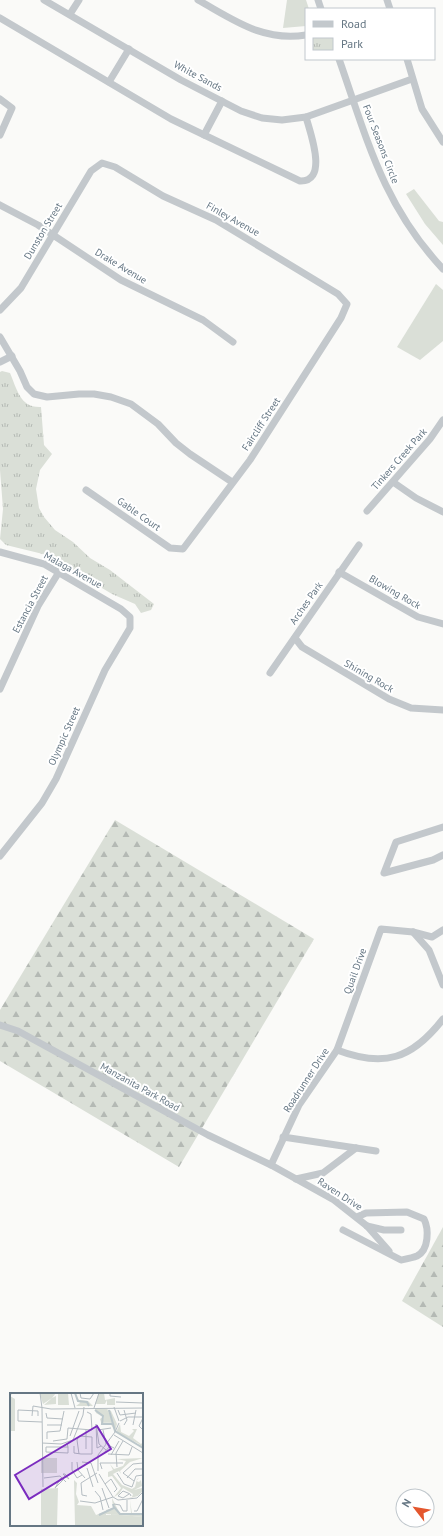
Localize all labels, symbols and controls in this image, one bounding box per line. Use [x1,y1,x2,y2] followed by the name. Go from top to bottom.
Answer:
[305,8,435,60] legend
[341,16,366,31] text: Road
[341,36,363,51] text: Park
[172,58,224,94] street label: White Sands
[360,103,402,185] street label: Four Seasons Circle
[204,199,262,239] street label: Finley Avenue
[21,200,65,262] street label: Dunston Street
[93,245,149,287] street label: Drake Avenue
[239,394,283,453] street label: Faircliff Street
[368,425,430,493] street label: Tinkers Creek Park
[115,494,164,534] street label: Gable Court
[42,549,104,591] street label: Malaga Avenue
[9,572,51,635] street label: Estancia Street
[367,572,423,612] street label: Blowing Rock
[286,579,326,627] street label: Arches Park
[342,657,396,696] street label: Shining Rock
[45,704,83,767] street label: Olympic Street
[341,946,369,996] street label: Quail Drive
[280,1045,332,1115] street label: Roadrunner Drive
[98,1060,182,1114] street label: Manzanita Park Road
[315,1175,365,1213] street label: Raven Drive
[10,1393,143,1526] inset map
[395,1488,435,1528] north arrow
[399,1496,414,1510] text: N

